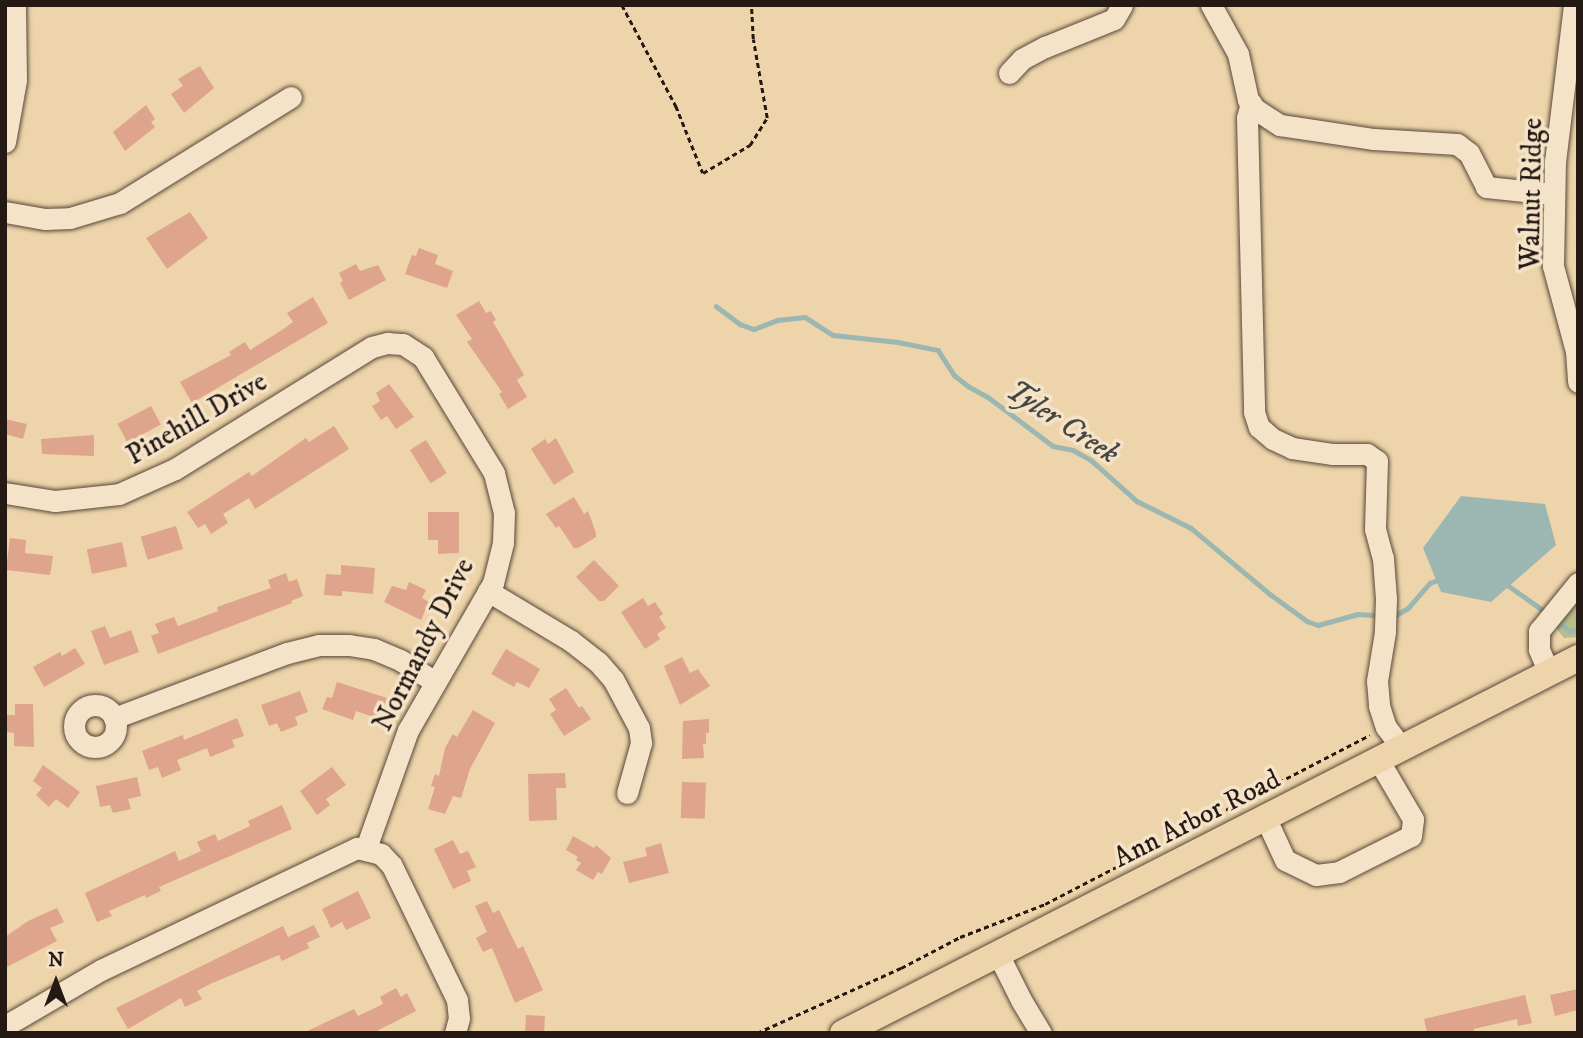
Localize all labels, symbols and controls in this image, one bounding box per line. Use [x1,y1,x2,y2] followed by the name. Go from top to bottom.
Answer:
[1514,118,1550,270] street label: Walnut Ridge
[121,365,273,473] street label: Pinehill Drive
[999,373,1125,473] water label: Tyler Creek
[366,553,482,737] street label: Normandy Drive
[1108,763,1286,875] street label: Ann Arbor Road
[21,947,91,1017] north arrow
[48,949,64,972] text: N

